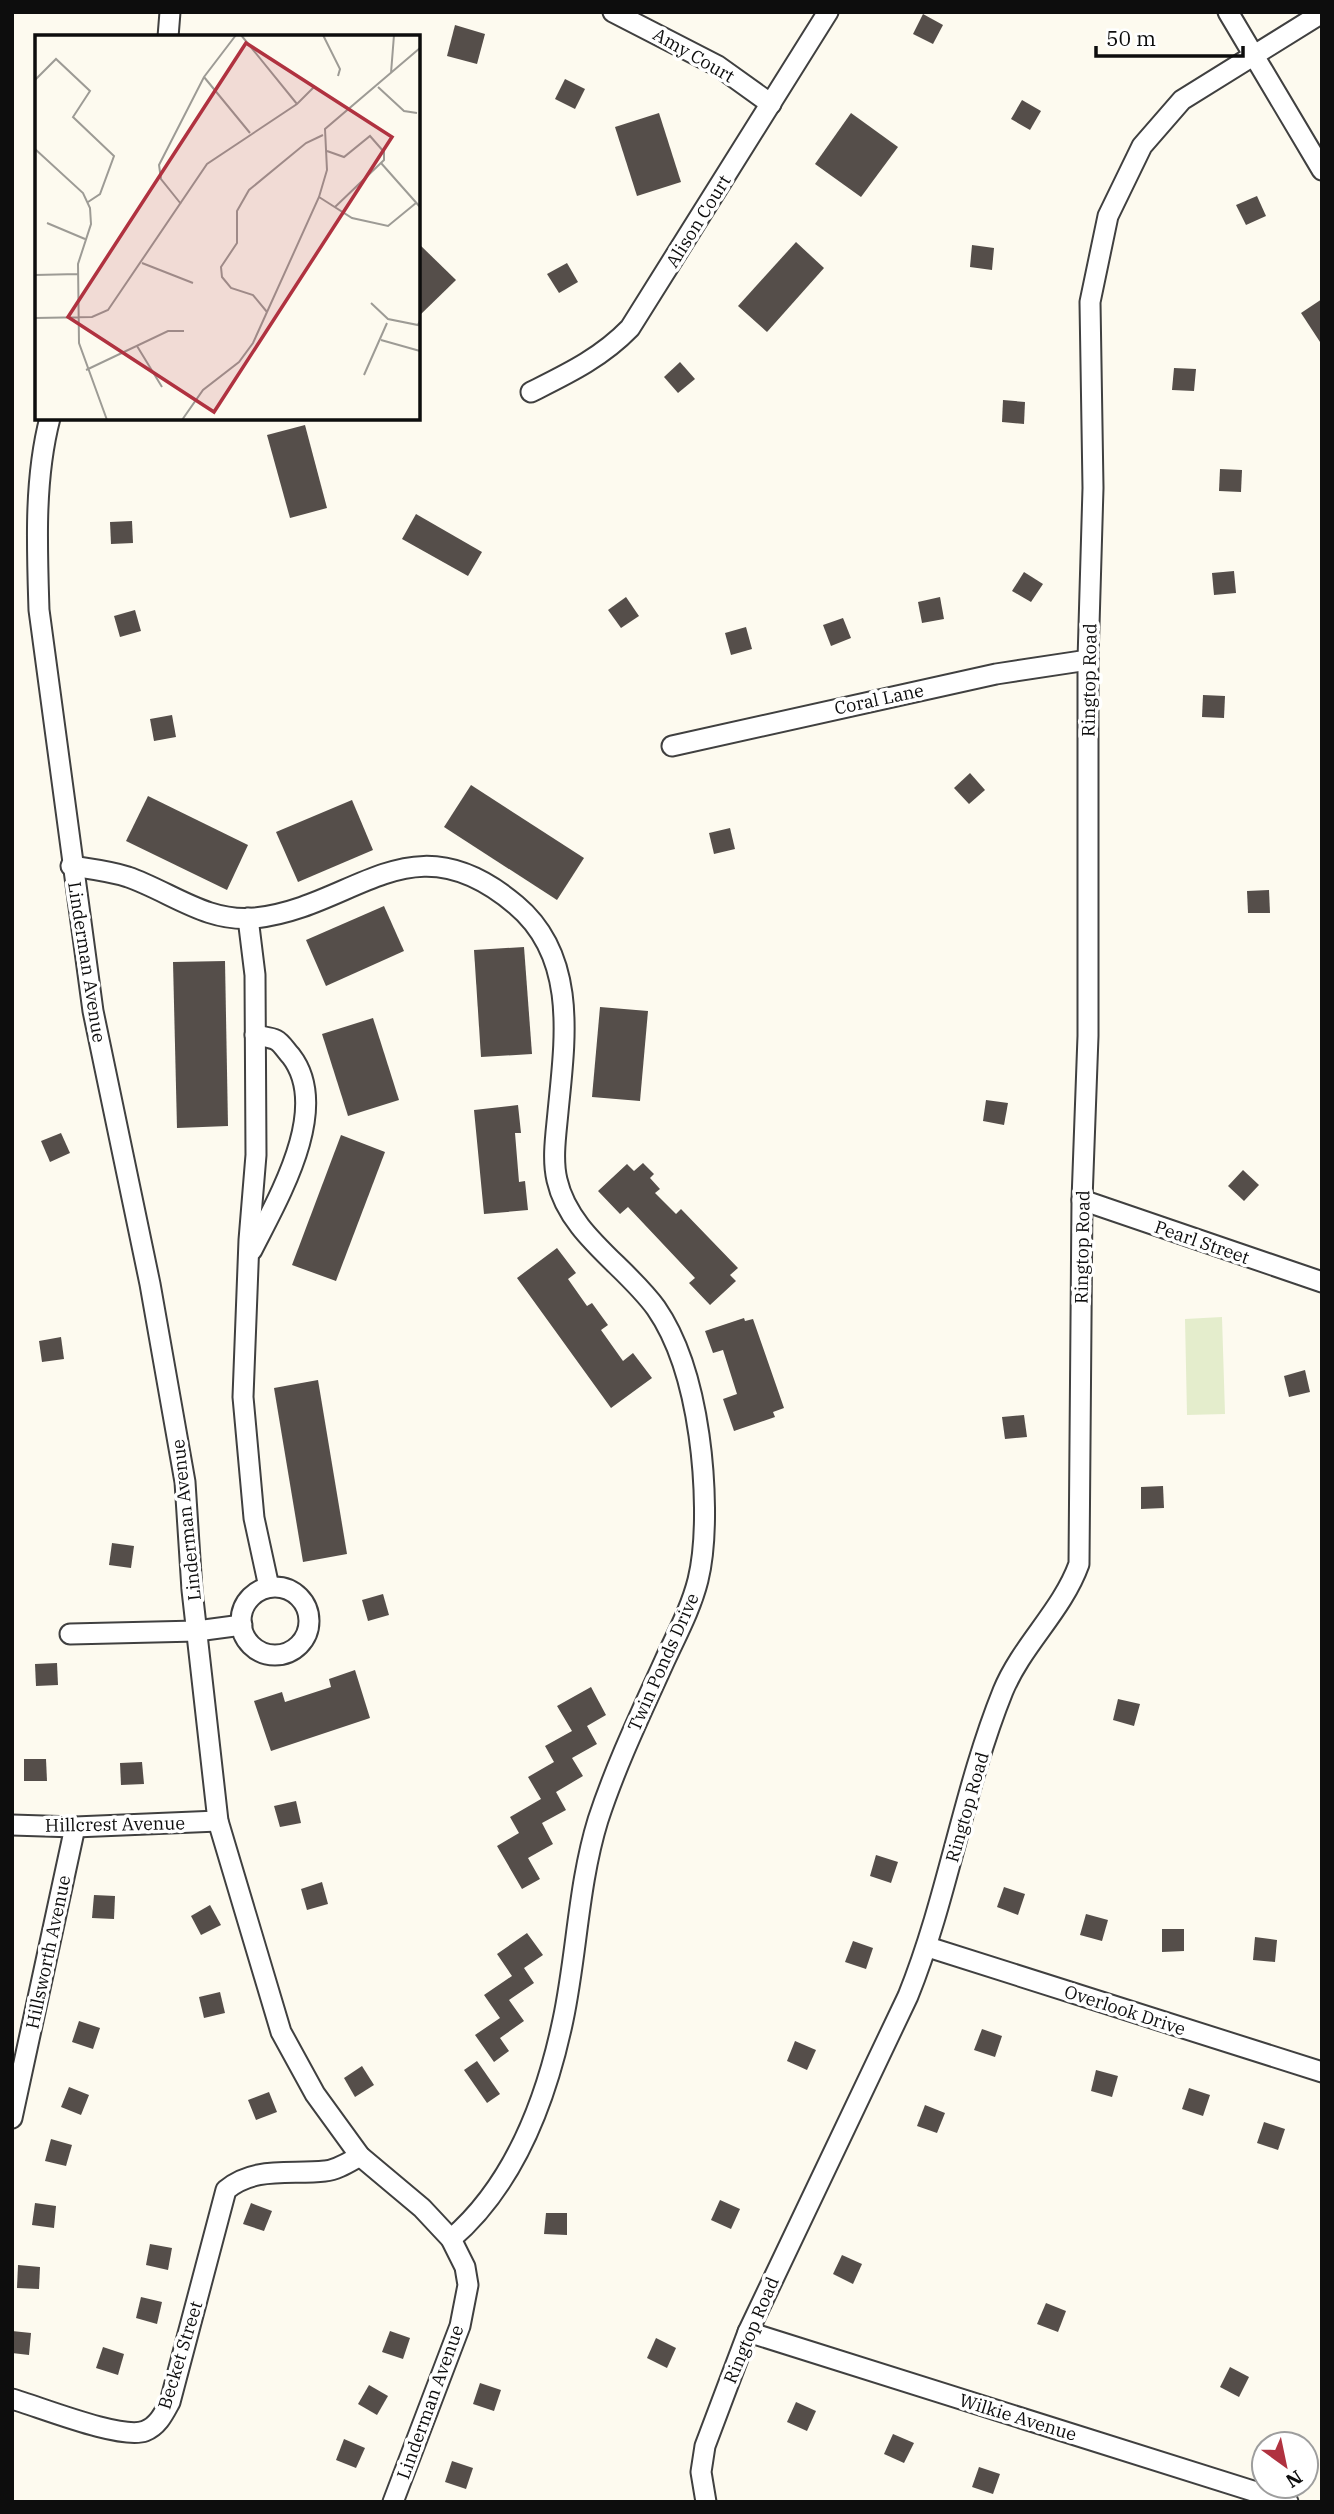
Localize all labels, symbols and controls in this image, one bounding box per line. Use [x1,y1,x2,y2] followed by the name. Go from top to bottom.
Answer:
[1096,14,1243,58] scale bar
[649,22,739,88] street label: Amy Court
[1106,24,1156,52] text: 50 m
[35,35,420,420] inset map
[660,170,736,272] street label: Alison Court
[1077,623,1101,737] street label: Ringtop Road
[832,678,926,720] street label: Coral Lane
[63,880,111,1044] street label: Linderman Avenue
[1070,1190,1094,1304] street label: Ringtop Road
[1152,1215,1252,1269] street label: Pearl Street
[166,1438,206,1602] street label: Linderman Avenue
[622,1589,704,1735] street label: Twin Ponds Drive
[940,1749,994,1865] street label: Ringtop Road
[45,1811,185,1837] street label: Hillcrest Avenue
[20,1873,76,2031] street label: Hillsworth Avenue
[1061,1980,1189,2040] street label: Overlook Drive
[718,2273,784,2387] street label: Ringtop Road
[153,2298,207,2412] street label: Becket Street
[391,2322,469,2482] street label: Linderman Avenue
[957,2388,1079,2446] street label: Wilkie Avenue
[1250,2430,1320,2500] north arrow
[1281,2465,1307,2493] text: N

